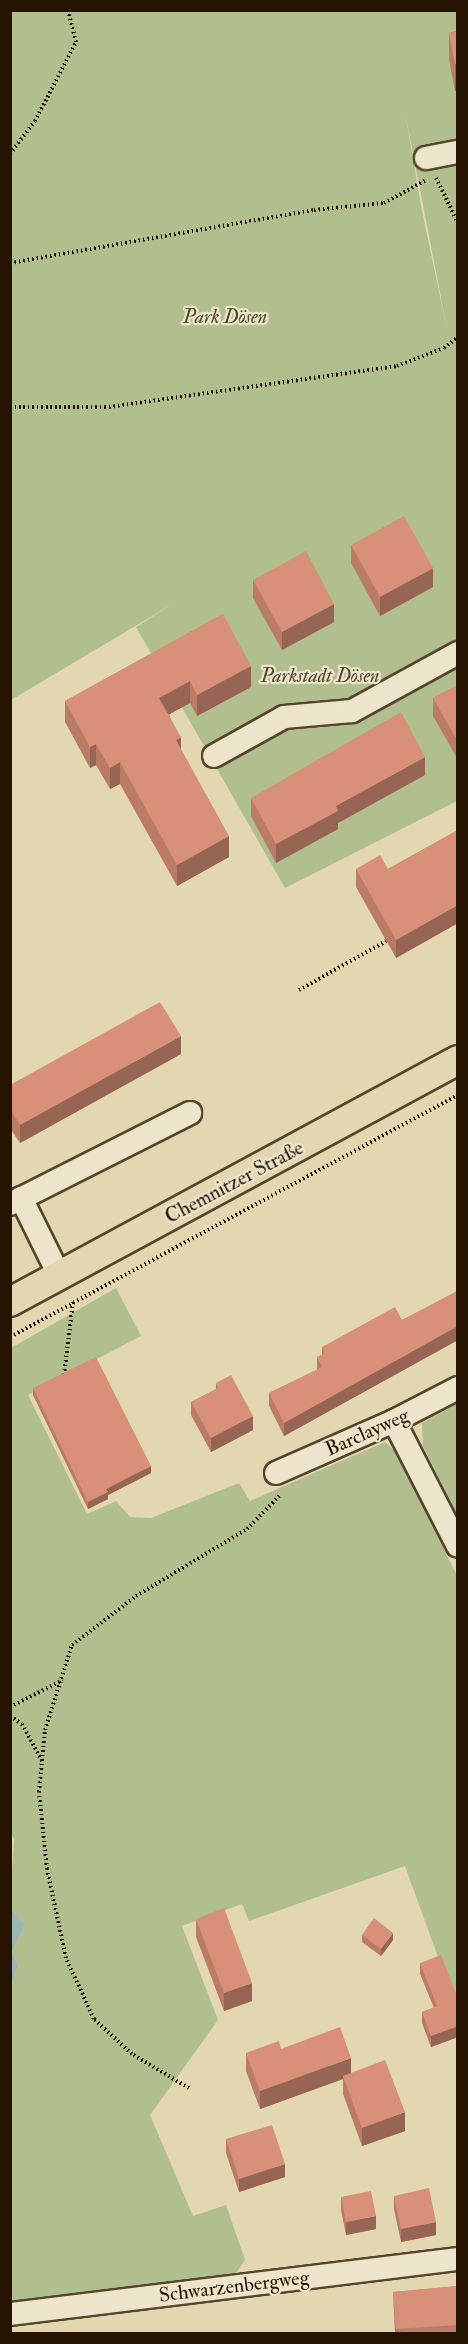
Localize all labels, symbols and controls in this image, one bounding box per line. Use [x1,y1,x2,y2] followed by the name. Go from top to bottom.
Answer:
[183,304,267,328] park label: Park Dösen
[260,663,380,687] park label: Parkstadt Dösen
[161,1135,307,1229] street label: Chemnitzer Straße
[321,1403,413,1461] street label: Barclayweg
[157,2265,311,2307] street label: Schwarzenbergweg

